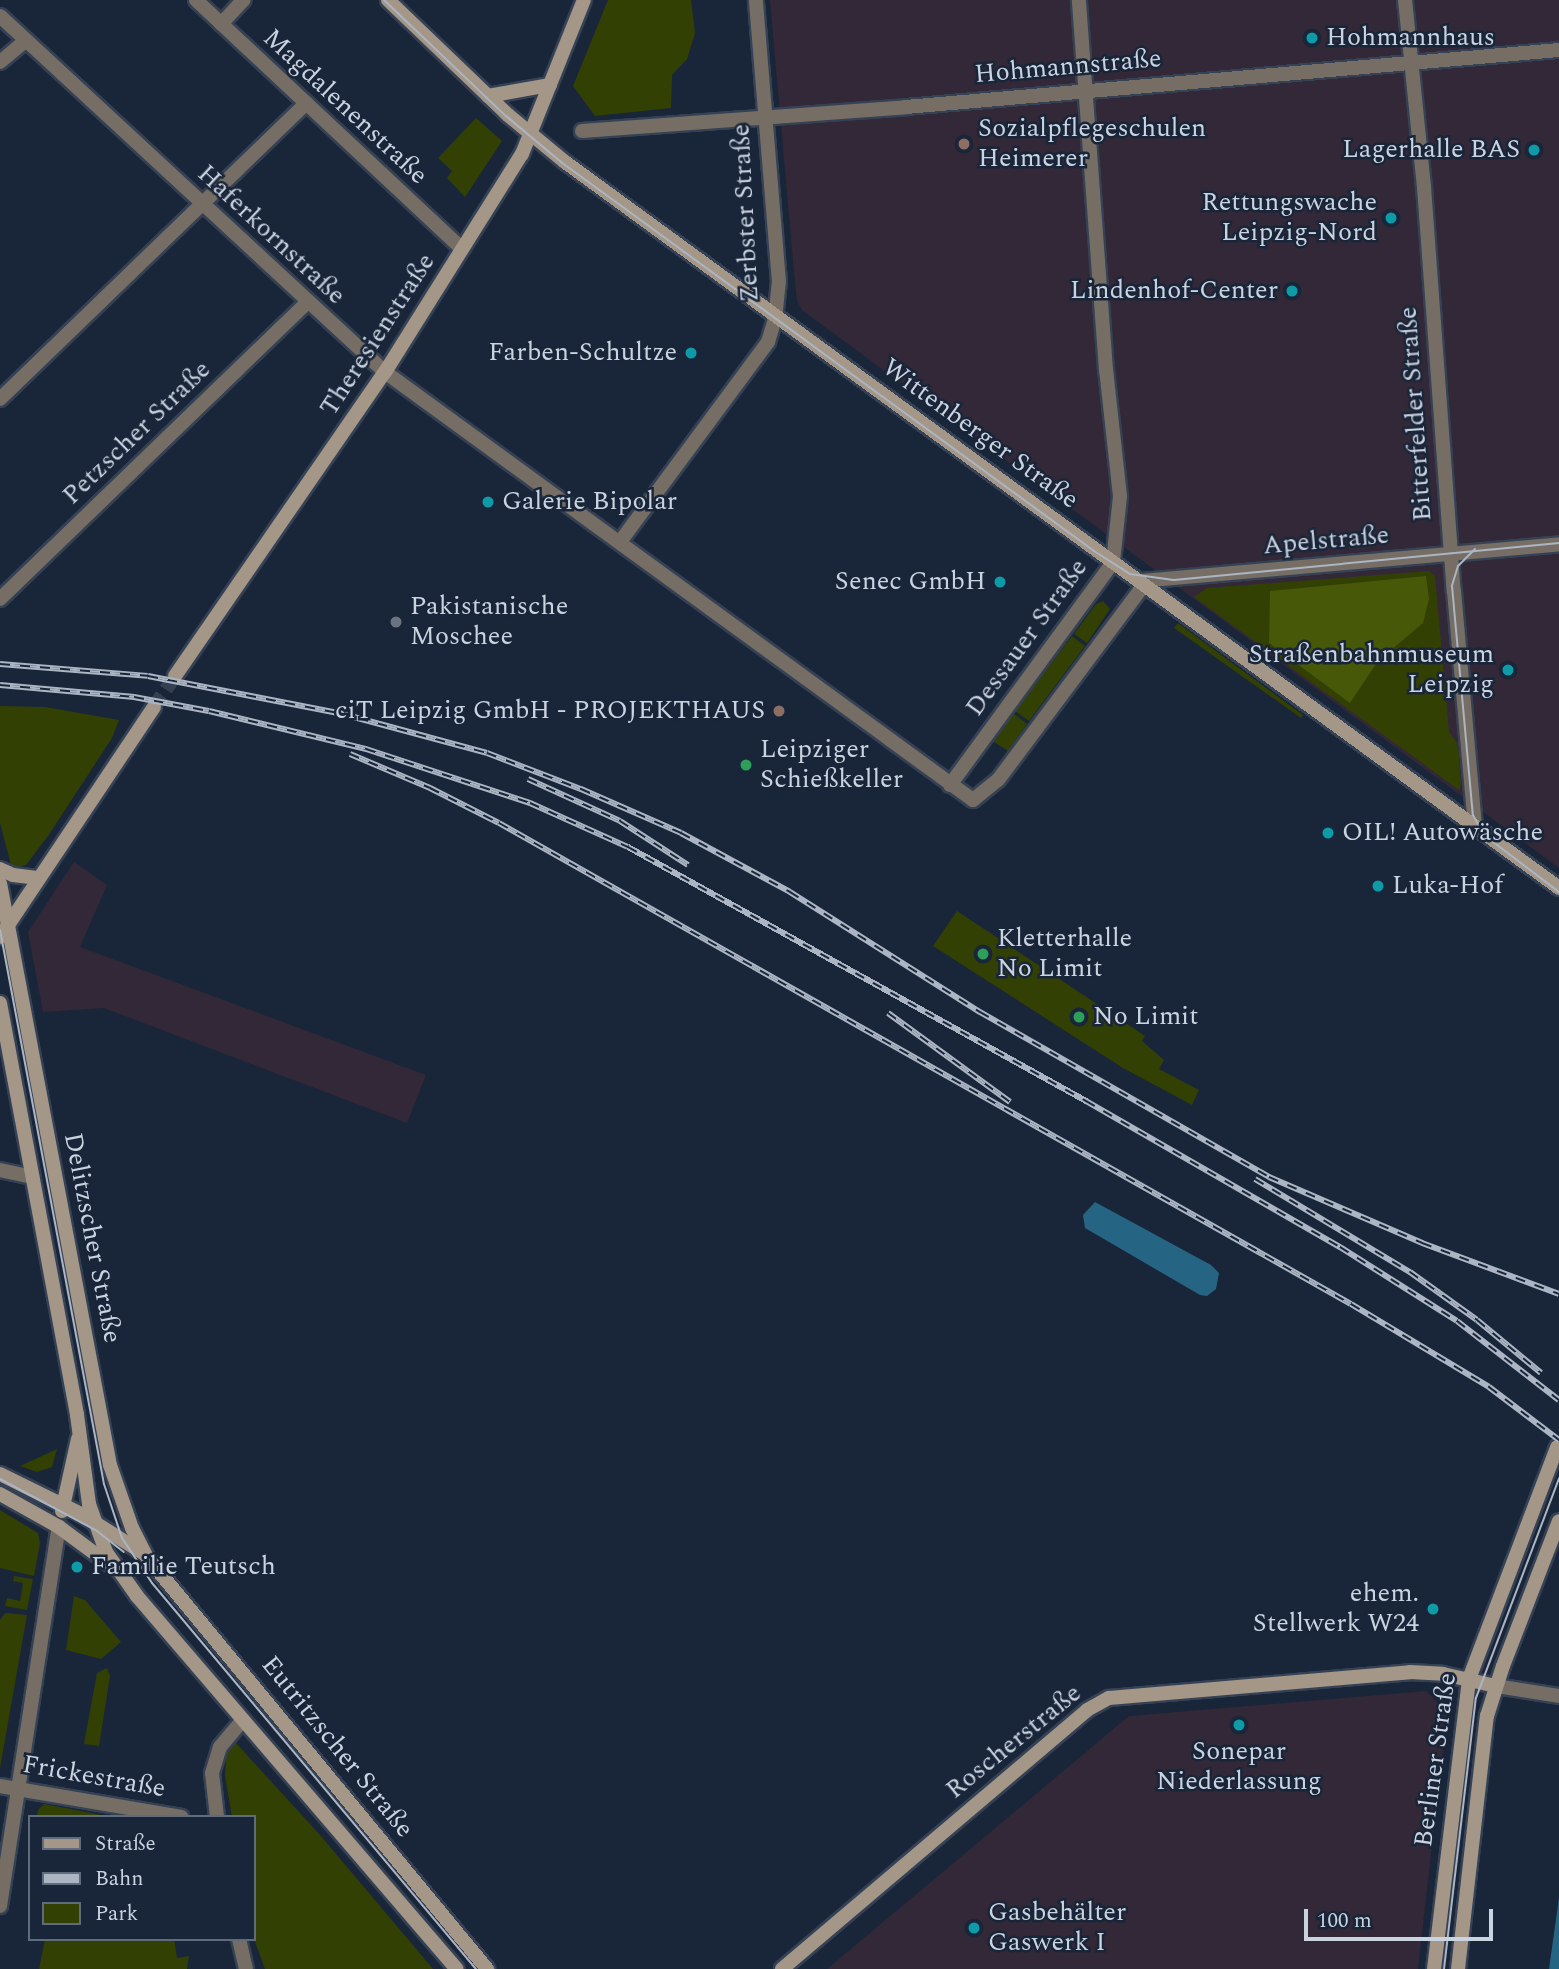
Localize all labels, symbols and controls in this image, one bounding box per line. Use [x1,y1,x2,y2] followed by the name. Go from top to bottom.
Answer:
[1326,22,1495,54] place label: Hohmannhaus
[256,23,434,191] street label: Magdalenenstraße
[1304,30,1320,46] marker: Hohmannhaus
[973,43,1163,91] street label: Hohmannstraße
[978,113,1206,174] place label: Sozialpflegeschulen Heimerer
[726,123,766,303] street label: Zerbster Straße
[1342,134,1520,166] place label: Lagerhalle BAS
[956,136,972,152] marker: Sozialpflegeschulen Heimerer
[1526,142,1542,158] marker: Lagerhalle BAS
[191,159,351,311] street label: Haferkornstraße
[1202,187,1377,248] place label: Rettungswache Leipzig-Nord
[1383,210,1399,226] marker: Rettungswache Leipzig-Nord
[314,248,442,422] street label: Theresienstraße
[1070,275,1278,307] place label: Lindenhof-Center
[1284,283,1300,299] marker: Lindenhof-Center
[1393,306,1439,522] street label: Bitterfelder Straße
[488,337,677,369] place label: Farben-Schultze
[683,345,699,361] marker: Farben-Schultze
[876,352,1084,516] street label: Wittenberger Straße
[56,355,218,511] street label: Petzscher Straße
[502,486,677,518] place label: Galerie Bipolar
[480,494,496,510] marker: Galerie Bipolar
[1262,520,1390,562] street label: Apelstraße
[960,553,1094,723] street label: Dessauer Straße
[835,566,986,598] place label: Senec GmbH
[992,574,1008,590] marker: Senec GmbH
[410,591,568,652] place label: Pakistanische Moschee
[388,614,404,630] marker: Pakistanische Moschee
[1249,639,1494,700] place label: Straßenbahnmuseum Leipzig
[1500,662,1516,678] marker: Straßenbahnmuseum Leipzig
[335,695,765,727] place label: ciT Leipzig GmbH - PROJEKTHAUS
[771,703,787,719] marker: ciT Leipzig GmbH - PROJEKTHAUS
[760,734,903,796] place label: Leipziger Schießkeller
[738,757,754,773] marker: Leipziger Schießkeller
[1342,817,1543,849] place label: OIL! Autowäsche
[1320,825,1336,841] marker: OIL! Autowäsche
[1392,870,1503,902] place label: Luka-Hof
[1370,878,1386,894] marker: Luka-Hof
[997,923,1132,984] place label: Kletterhalle No Limit
[975,946,991,962] marker: Kletterhalle No Limit
[1093,1001,1198,1033] place label: No Limit
[1071,1009,1087,1025] marker: No Limit
[56,1130,128,1346] street label: Delitzscher Straße
[91,1551,276,1583] place label: Familie Teutsch
[69,1559,85,1575] marker: Familie Teutsch
[1253,1578,1419,1640] place label: ehem. Stellwerk W24
[1425,1601,1441,1617] marker: ehem. Stellwerk W24
[254,1650,420,1844] street label: Eutritzscher Straße
[1408,1671,1464,1849] street label: Berliner Straße
[940,1678,1088,1806] street label: Roscherstraße
[1231,1717,1247,1733] marker: Sonepar Niederlassung
[1156,1736,1322,1798] place label: Sonepar Niederlassung
[20,1749,168,1805] street label: Frickestraße
[28,1815,256,1941] legend
[95,1828,156,1860] text: Straße
[95,1863,143,1895] text: Bahn
[1307,1896,1496,1940] scale bar
[988,1897,1126,1958] place label: Gasbehälter Gaswerk I
[95,1898,138,1930] text: Park
[1317,1905,1372,1937] text: 100 m
[966,1920,982,1936] marker: Gasbehälter Gaswerk I

